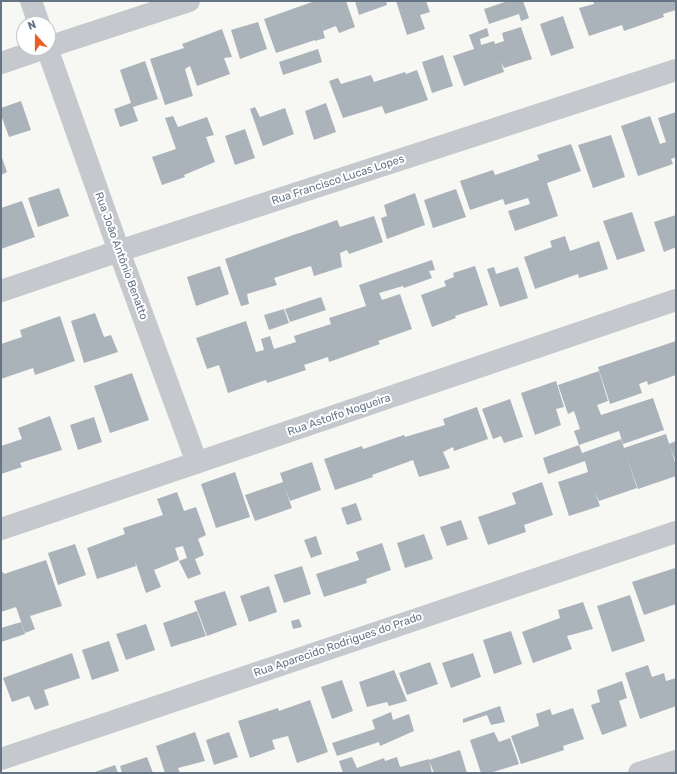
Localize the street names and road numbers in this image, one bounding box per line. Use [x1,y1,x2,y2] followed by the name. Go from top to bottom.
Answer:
[270,152,406,208] street label: Rua Francisco Lucas Lopes
[92,190,150,322] street label: Rua João Antônio Benatto
[286,391,392,439] street label: Rua Astolfo Nogueira
[252,610,424,680] street label: Rua Aparecido Rodrigues do Prado

